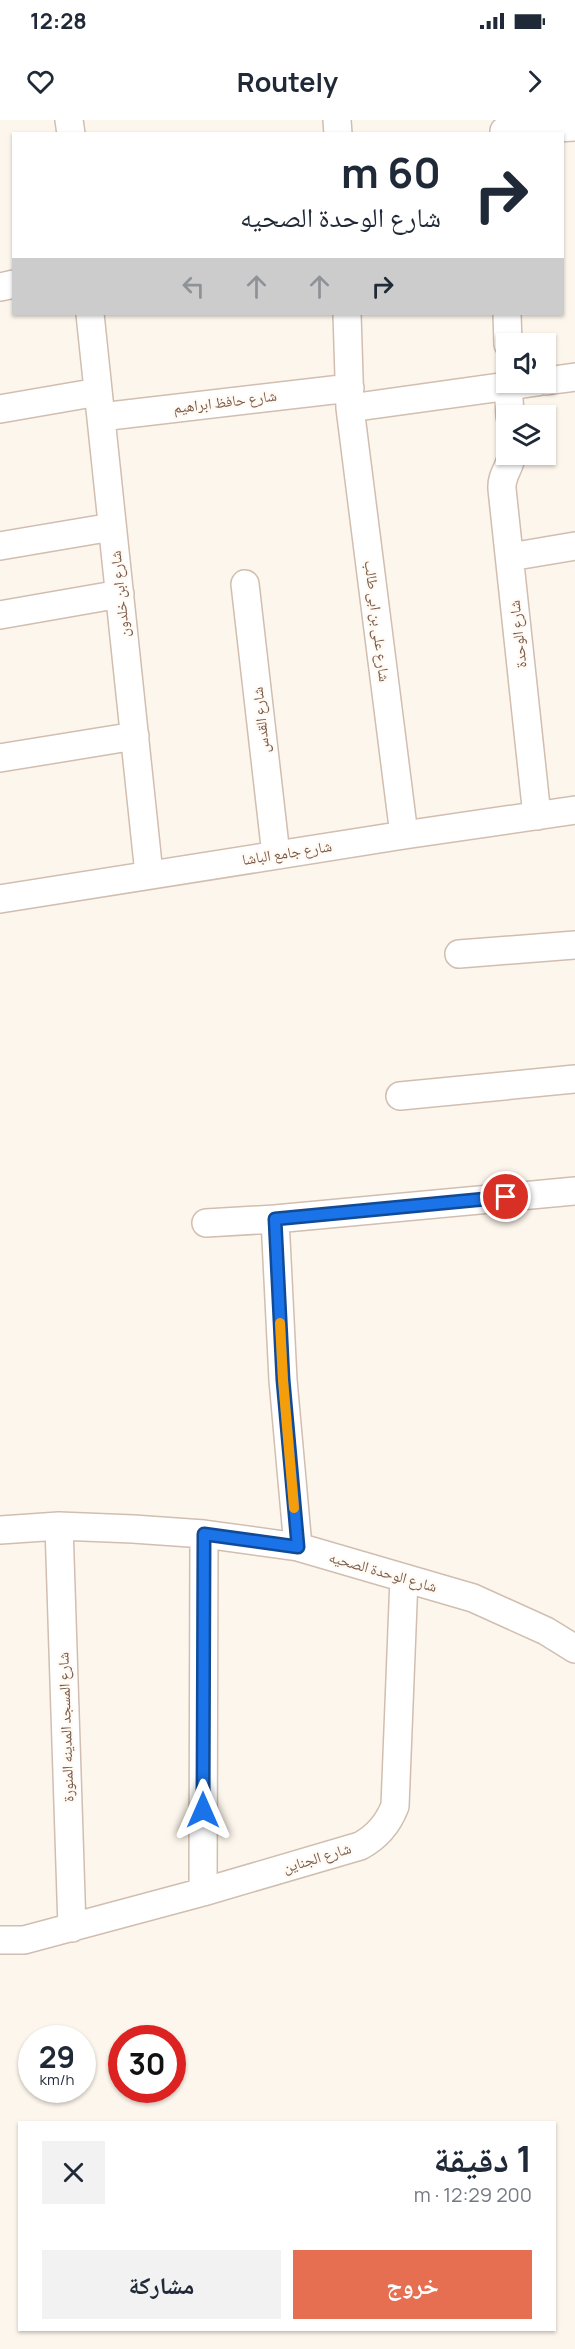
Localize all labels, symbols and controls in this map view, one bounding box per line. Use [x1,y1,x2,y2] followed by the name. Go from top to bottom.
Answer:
[30,6,87,36] text: 12:28
[237,63,338,100] text: Routely
[24,65,57,98] icon: heart
[518,65,551,98] icon: forward
[341,143,441,201] text: 60 m
[462,156,540,234] icon: right
[240,198,441,235] text: شارع الوحدة الصحيه
[177,270,210,303] icon: left
[240,270,273,303] icon: ahead
[303,270,336,303] icon: ahead
[366,270,399,303] icon: right
[496,333,556,465] map controls
[496,333,556,393] button: sound
[172,385,278,418] street label: شارع حافظ ابراهيم
[496,405,556,465] button: layers
[104,550,134,638] street label: شارع ابن خلدون
[360,559,395,683] street label: شارع على بن ابى طالب
[503,599,532,669] street label: شارع الوحدة
[247,686,274,754] street label: شارع القدس
[241,835,333,870] street label: شارع جامع الباشا
[480,1171,531,1222] pin
[489,1180,522,1213] icon: arrive
[327,1546,440,1597] street label: شارع الوحدة الصحيه
[52,1652,79,1802] street label: شارع المسجد المدينه المنورة
[171,1778,235,1842] position arrow
[280,1837,354,1878] street label: شارع الجناين
[108,2025,186,2103] speed limit sign: 30
[39,2036,75,2077] text: 29
[40,2069,74,2090] text: km/h
[433,2134,532,2183] text: 1 دقيقة
[42,2141,105,2204] button: close
[414,2181,532,2208] text: 200 m · 12:29
[42,2250,281,2319] button: مشاركة
[293,2250,532,2319] button: خروج

